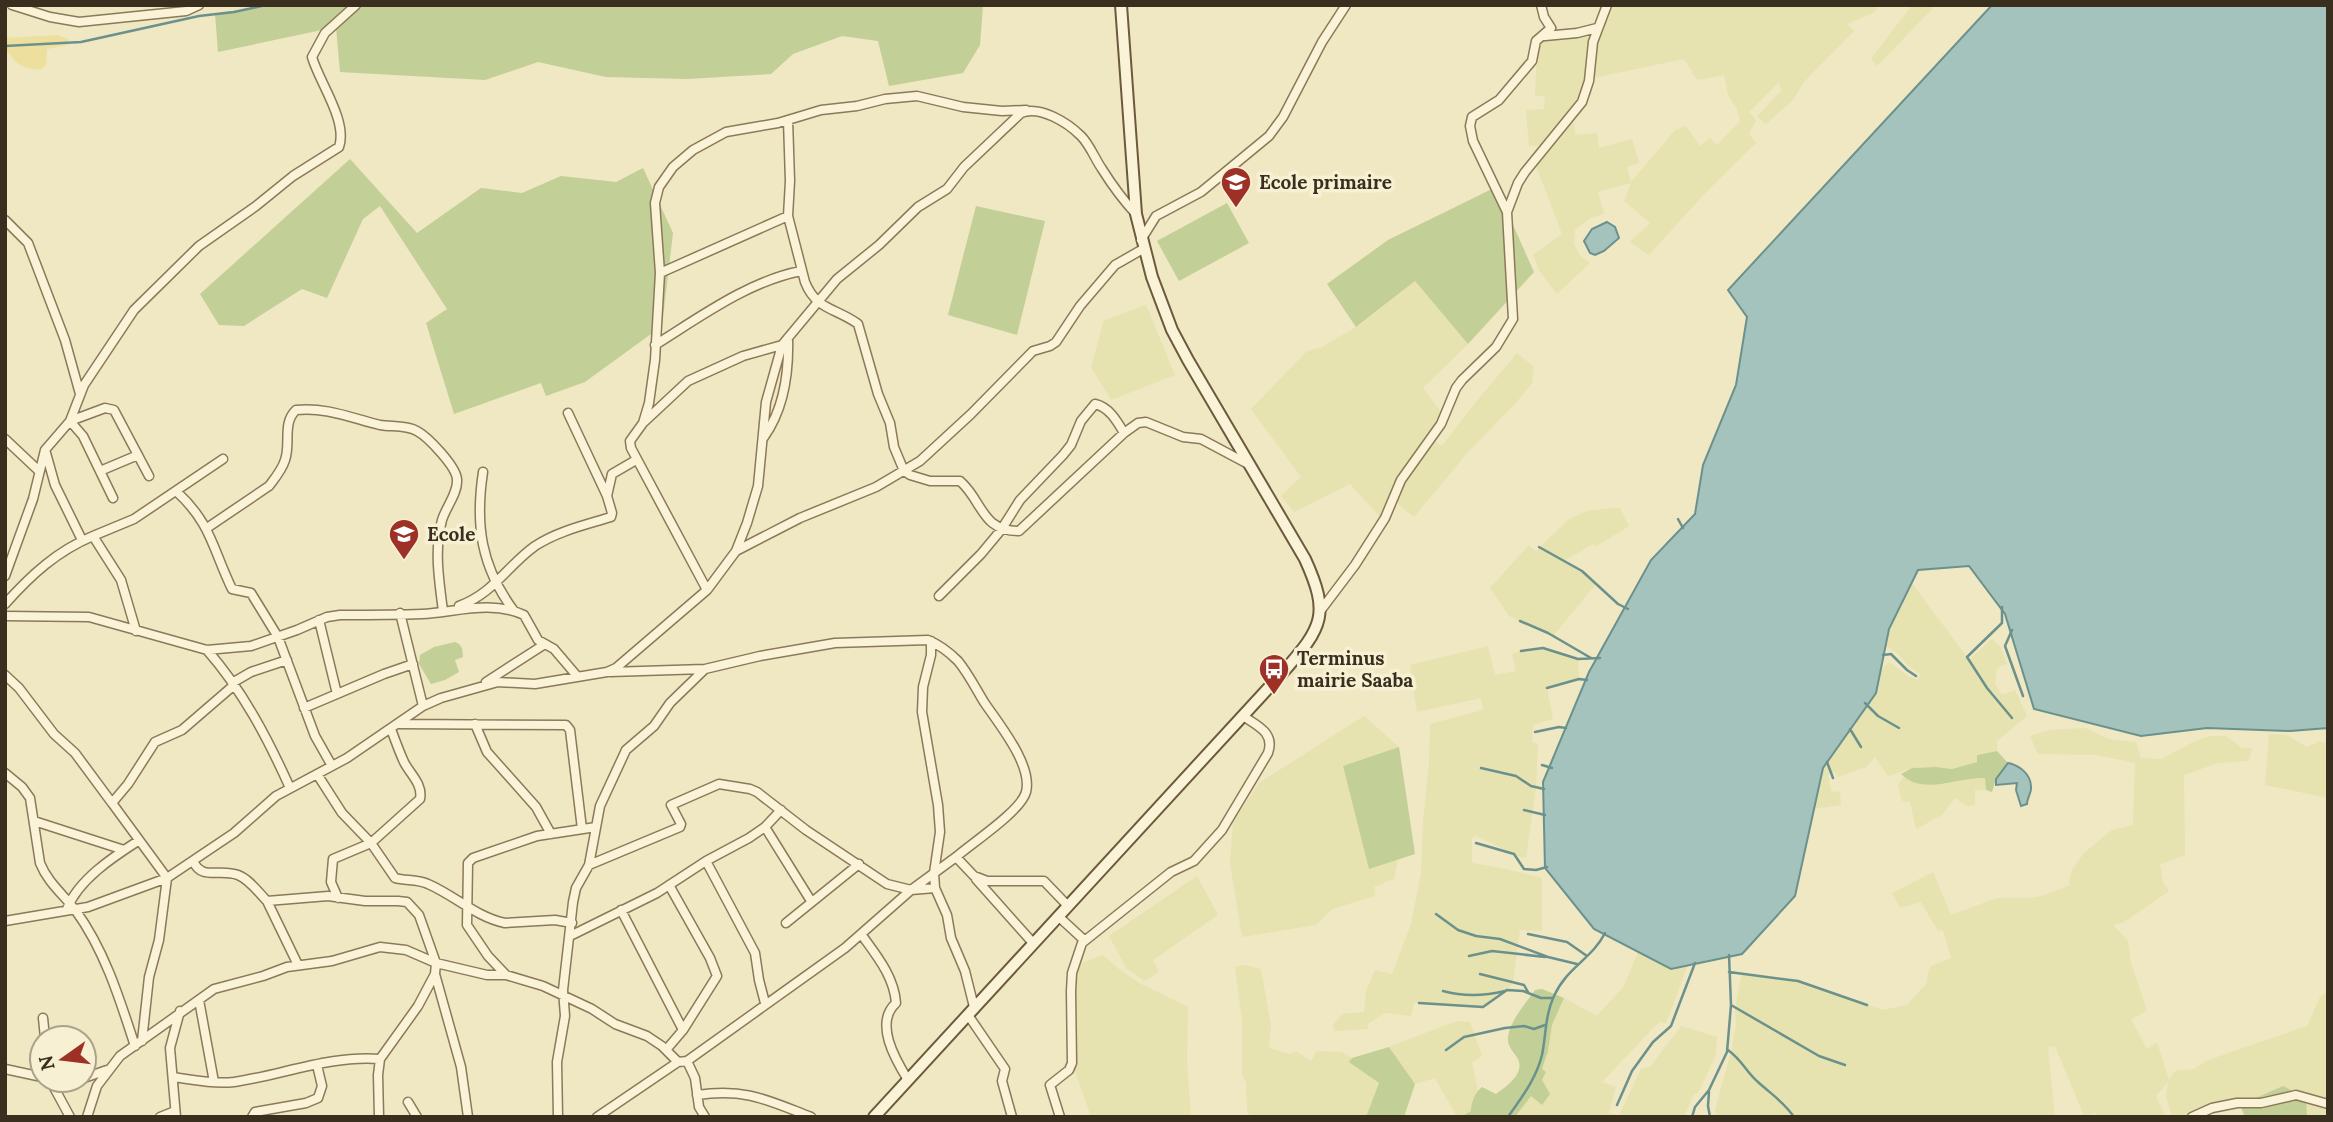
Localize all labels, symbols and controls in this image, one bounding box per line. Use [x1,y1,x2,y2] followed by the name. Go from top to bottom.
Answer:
[1219,165,1253,209] school or university icon: Ecole primaire
[1259,170,1392,194] place label: Ecole primaire
[387,517,421,561] school or university icon: Ecole
[427,522,475,546] place label: Ecole
[1297,646,1413,692] place label: Terminus mairie Saaba
[1257,652,1291,696] bus stop icon: Terminus mairie Saaba
[28,1024,98,1094] north arrow
[33,1053,60,1073] text: N

